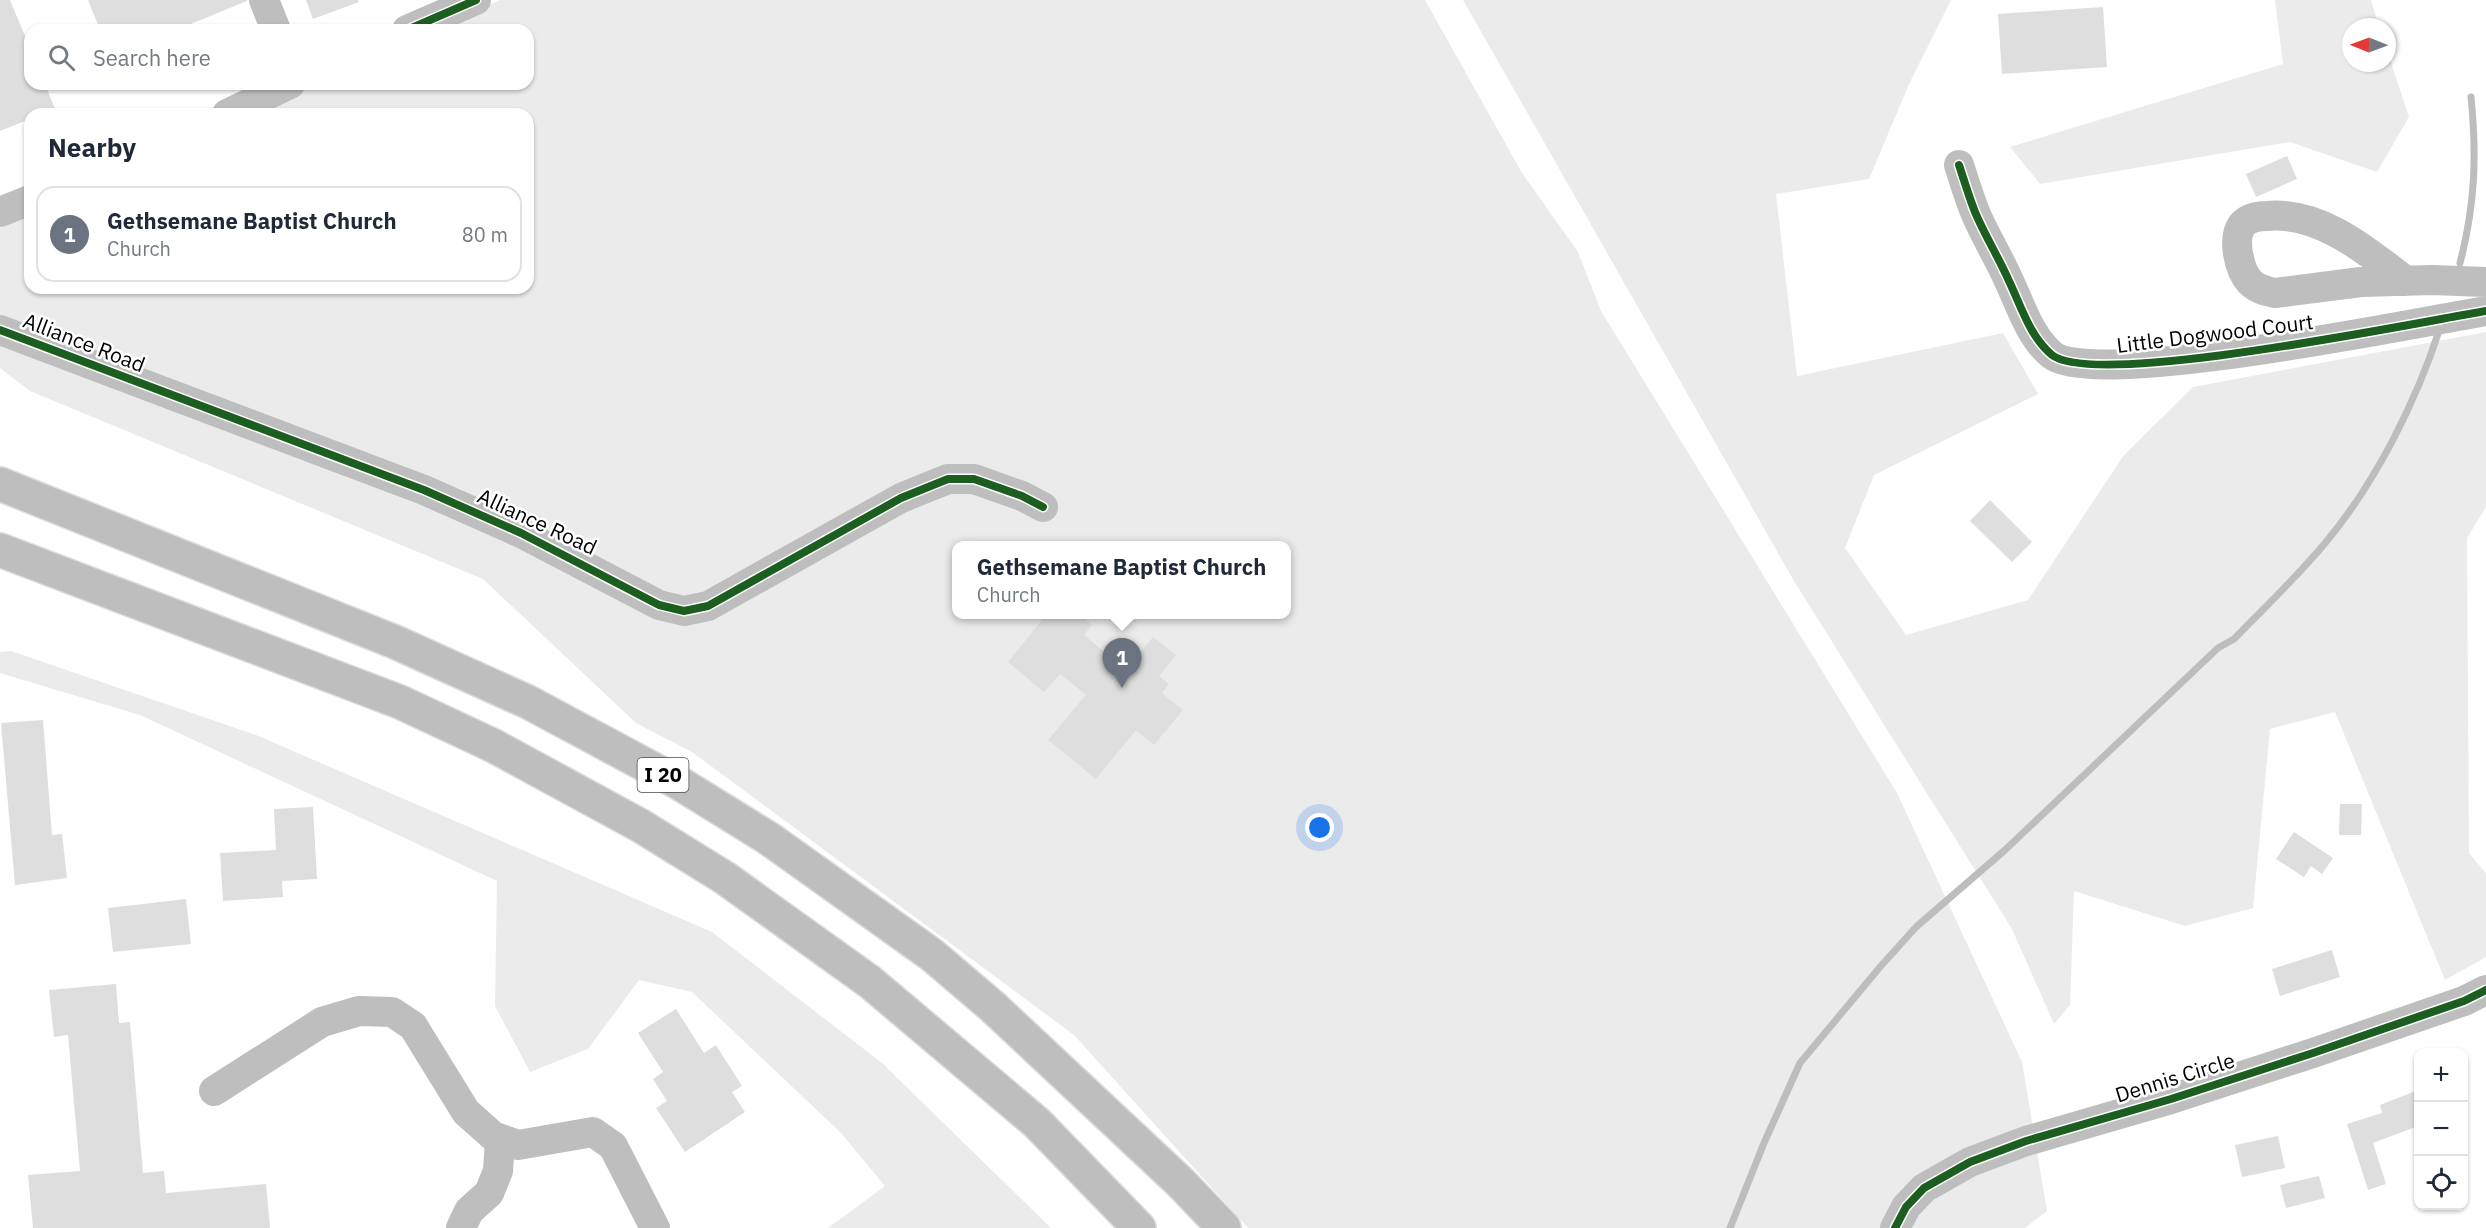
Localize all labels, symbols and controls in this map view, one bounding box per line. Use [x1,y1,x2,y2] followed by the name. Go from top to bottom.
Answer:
[2342,18,2396,72] north arrow
[24,24,534,90] search box
[45,41,78,74] icon: search
[93,43,211,72] text: Search here
[48,130,136,164] text: Nearby
[107,206,397,235] text: Gethsemane Baptist Church
[64,221,76,248] text: 1
[462,221,508,248] text: 80 m
[107,235,171,262] text: Church
[19,306,149,378] street label: Alliance Road
[2115,307,2315,359] street label: Little Dogwood Court
[473,481,602,561] street label: Alliance Road
[952,541,1291,619] popup
[977,552,1266,581] text: Gethsemane Baptist Church
[977,581,1041,608] text: Church
[1102,638,1142,688] pin: 1
[638,758,688,792] road number: I 20
[1305,813,1334,842] your location
[2112,1046,2238,1109] street label: Dennis Circle
[2414,1048,2468,1210] map controls
[2414,1048,2468,1102] button: +
[2414,1102,2468,1156] button: −
[2414,1156,2468,1210] button: locate

